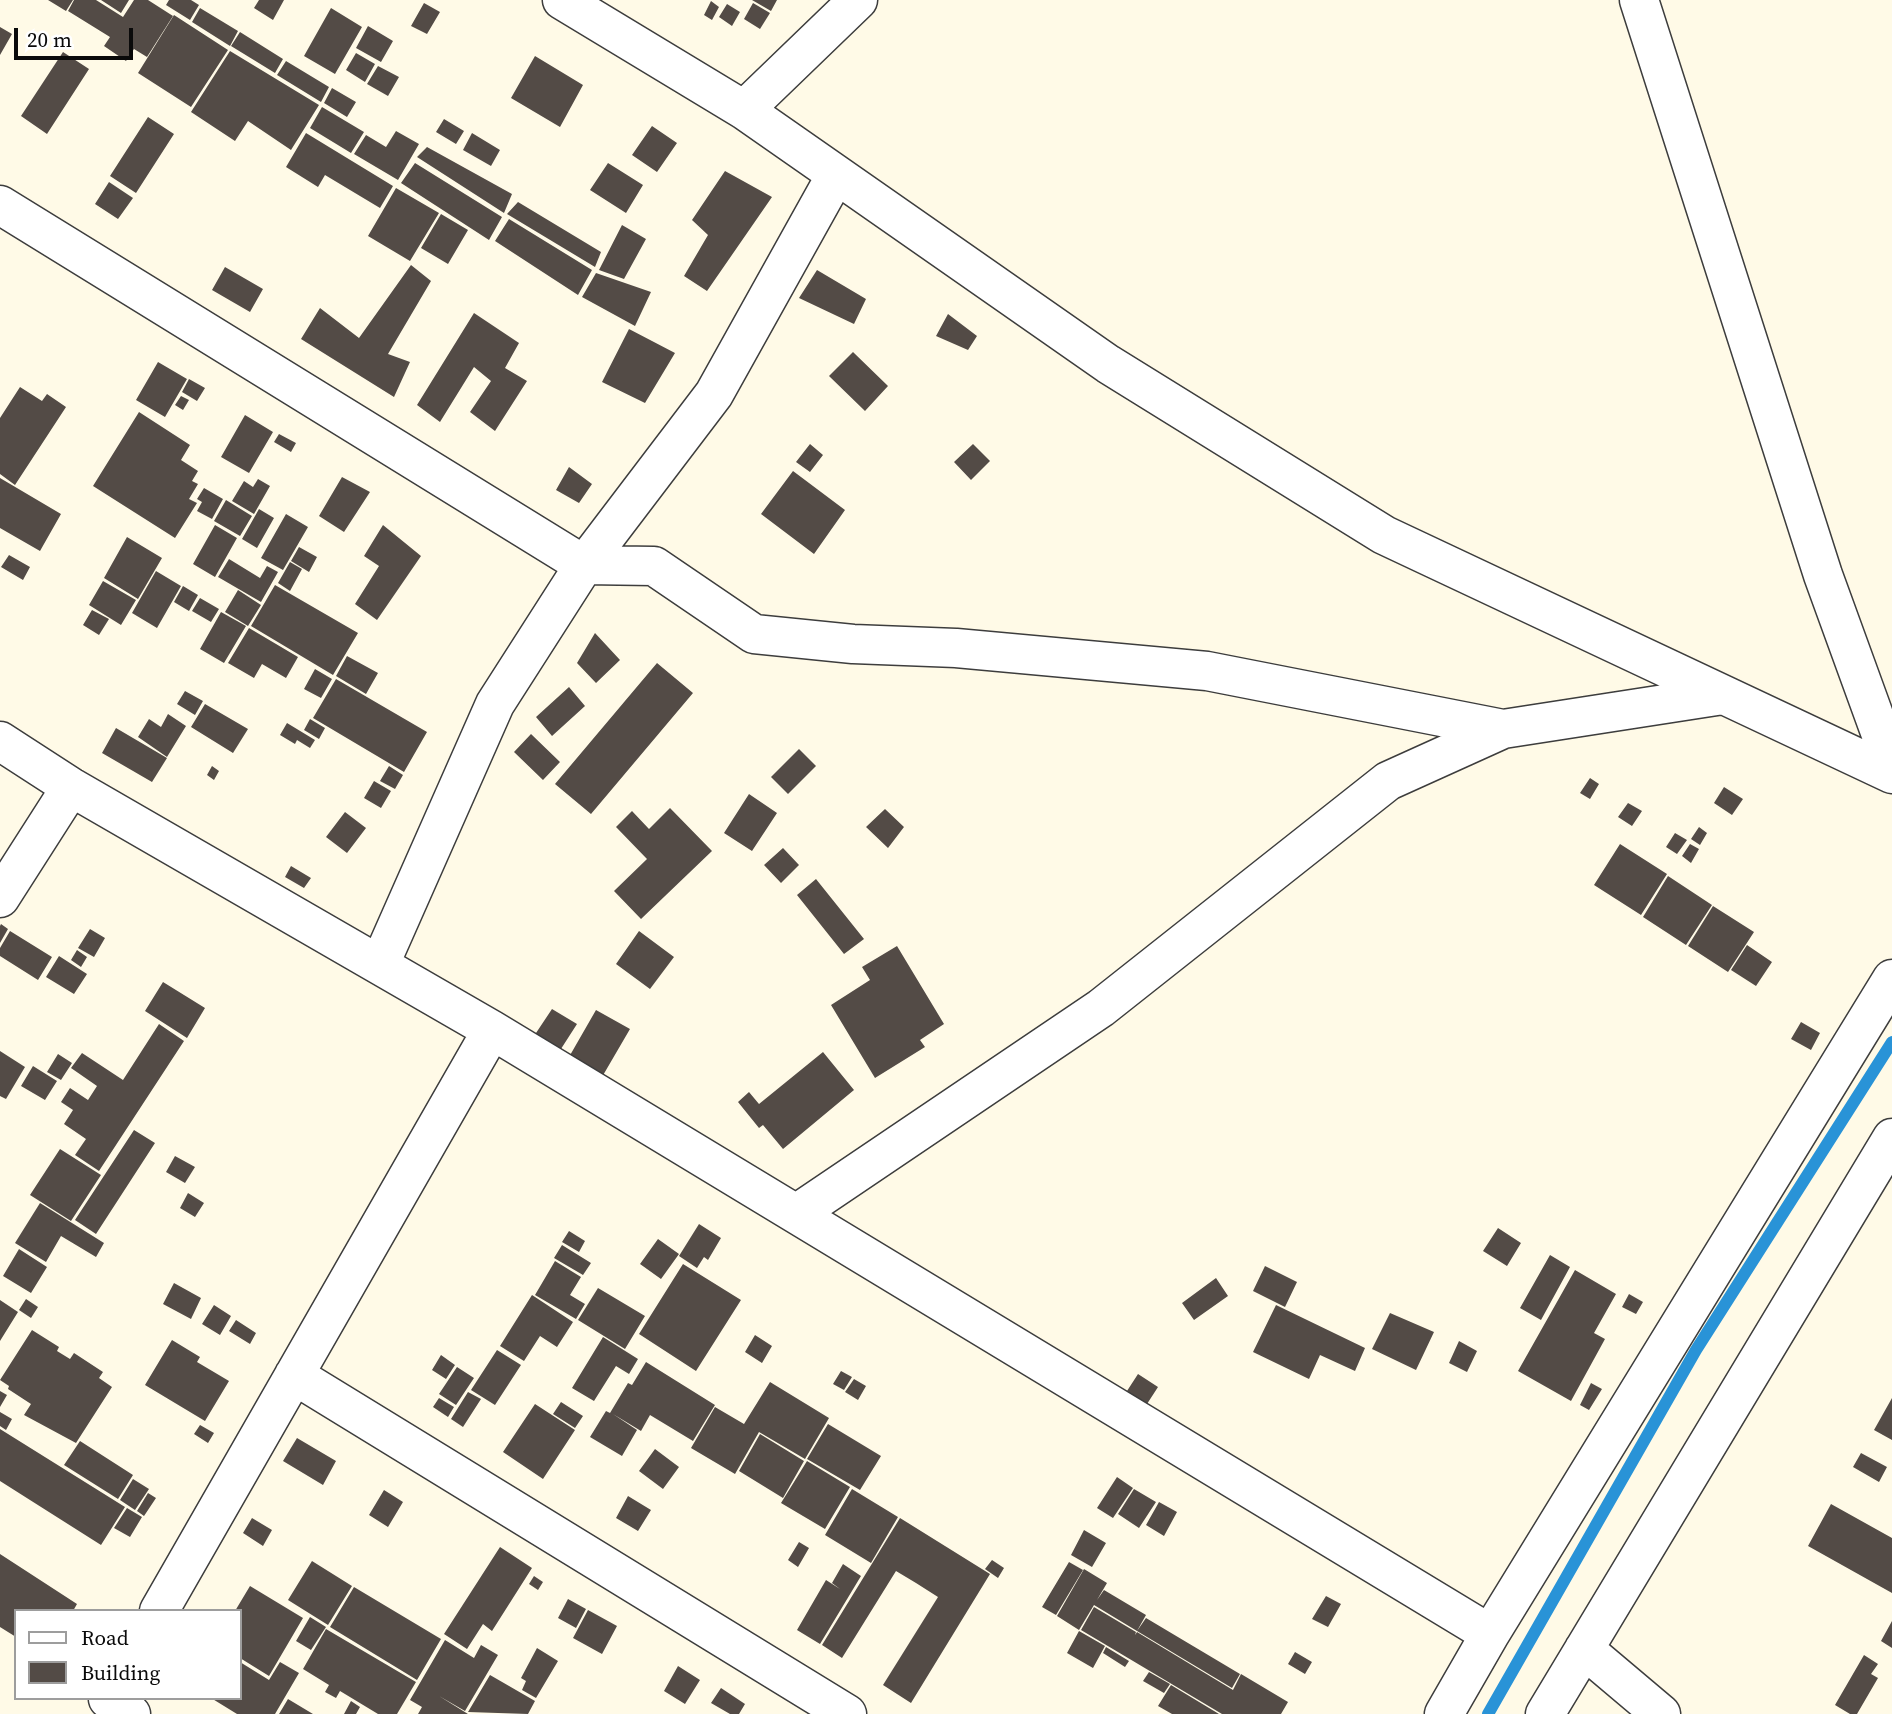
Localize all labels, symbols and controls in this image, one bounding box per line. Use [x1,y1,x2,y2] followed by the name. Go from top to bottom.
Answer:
[18,14,136,58] scale bar
[27,25,72,54] text: 20 m
[14,1609,242,1700] legend
[81,1623,129,1652] text: Road
[81,1658,160,1687] text: Building

